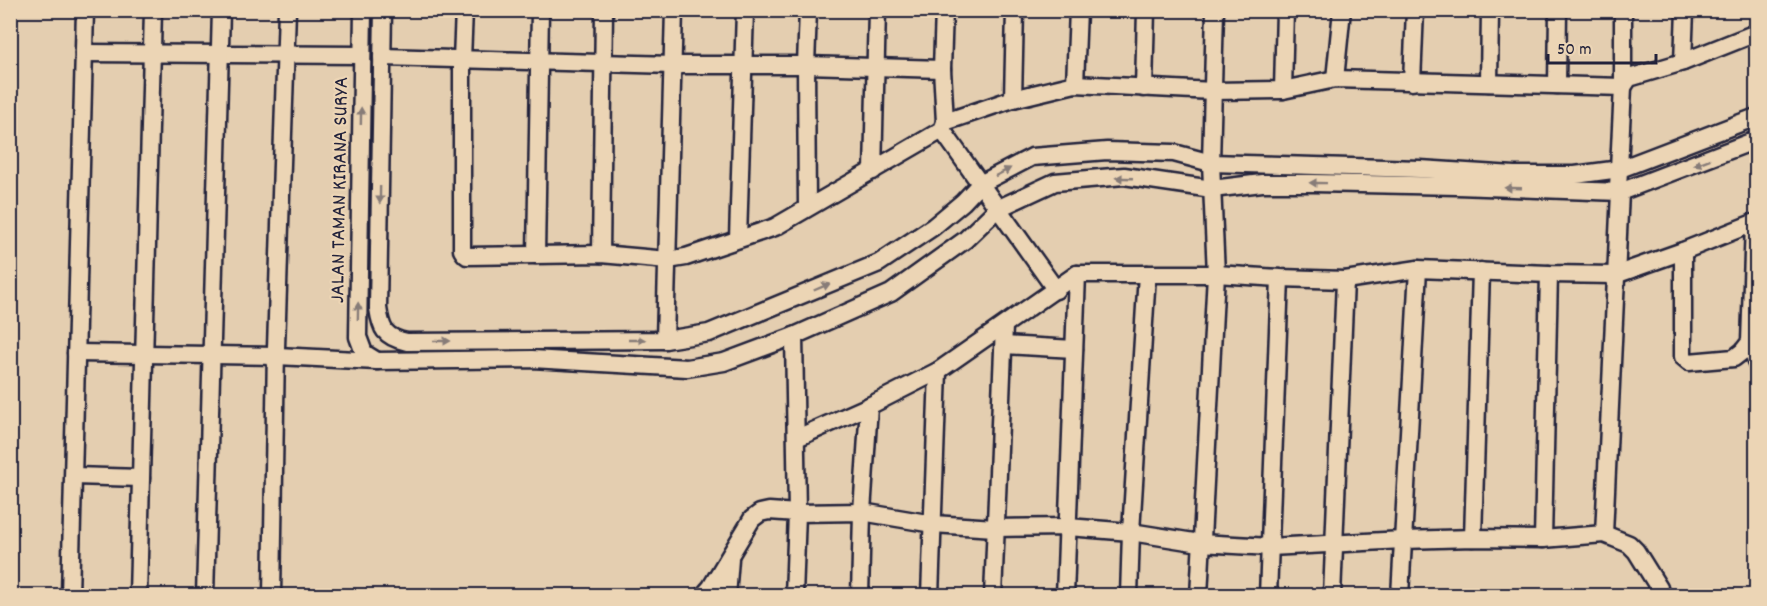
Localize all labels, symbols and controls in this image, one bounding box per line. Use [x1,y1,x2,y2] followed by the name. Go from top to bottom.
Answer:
[1548,27,1656,65] scale bar
[1557,38,1592,63] text: 50 m
[324,77,358,304] street label: JALAN TAMAN KIRANA SURYA
[356,106,366,125] one-way arrow
[1693,157,1711,167] one-way arrow
[994,167,1011,177] one-way arrow
[1114,173,1133,182] one-way arrow
[1308,178,1327,188] one-way arrow
[1503,183,1522,193] one-way arrow
[375,185,385,204] one-way arrow
[813,282,831,291] one-way arrow
[354,301,363,320] one-way arrow
[627,335,646,345] one-way arrow
[432,336,451,346] one-way arrow

